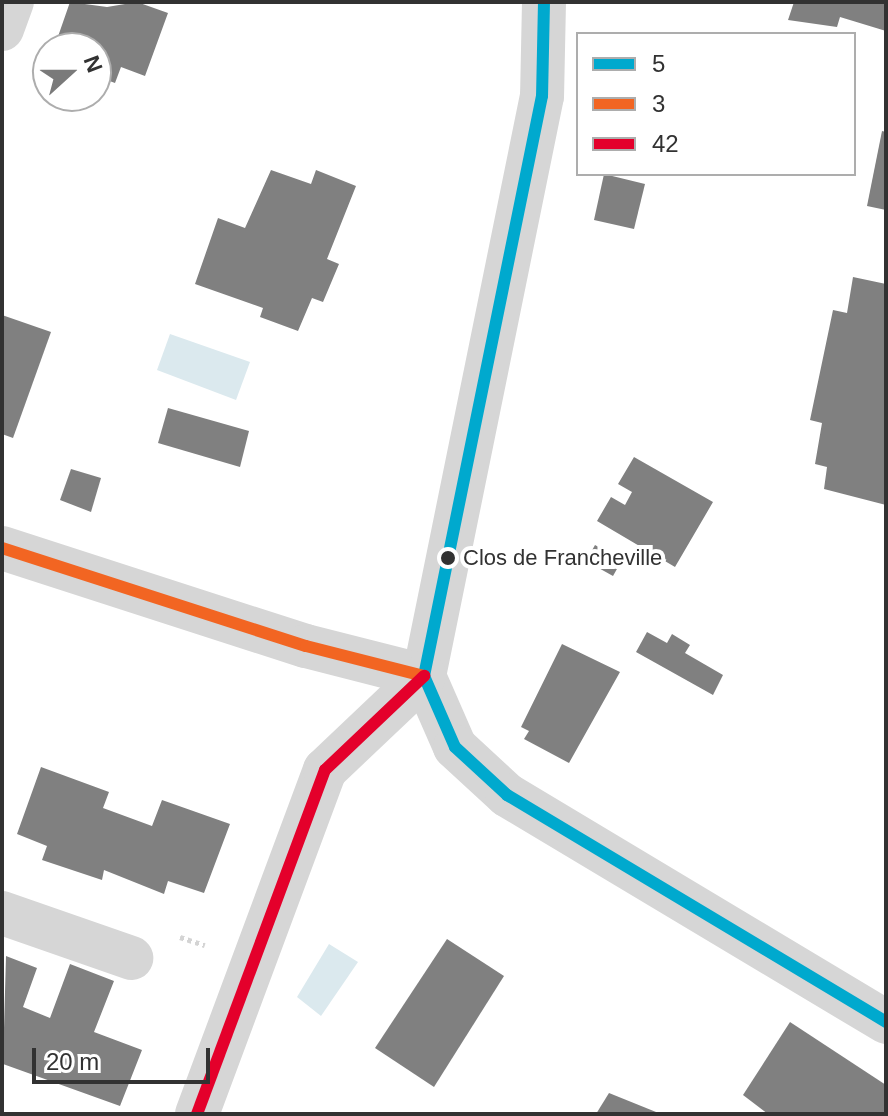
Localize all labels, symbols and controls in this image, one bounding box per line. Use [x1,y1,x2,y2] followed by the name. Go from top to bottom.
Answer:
[32,32,112,112] north arrow
[576,32,856,176] legend
[652,50,665,77] text: 5
[78,52,108,76] text: N
[652,90,665,117] text: 3
[652,130,679,157] text: 42
[463,545,662,571] place label: Clos de Francheville
[440,550,456,566] marker: Clos de Francheville
[36,1032,214,1082] scale bar
[46,1048,99,1075] text: 20 m

